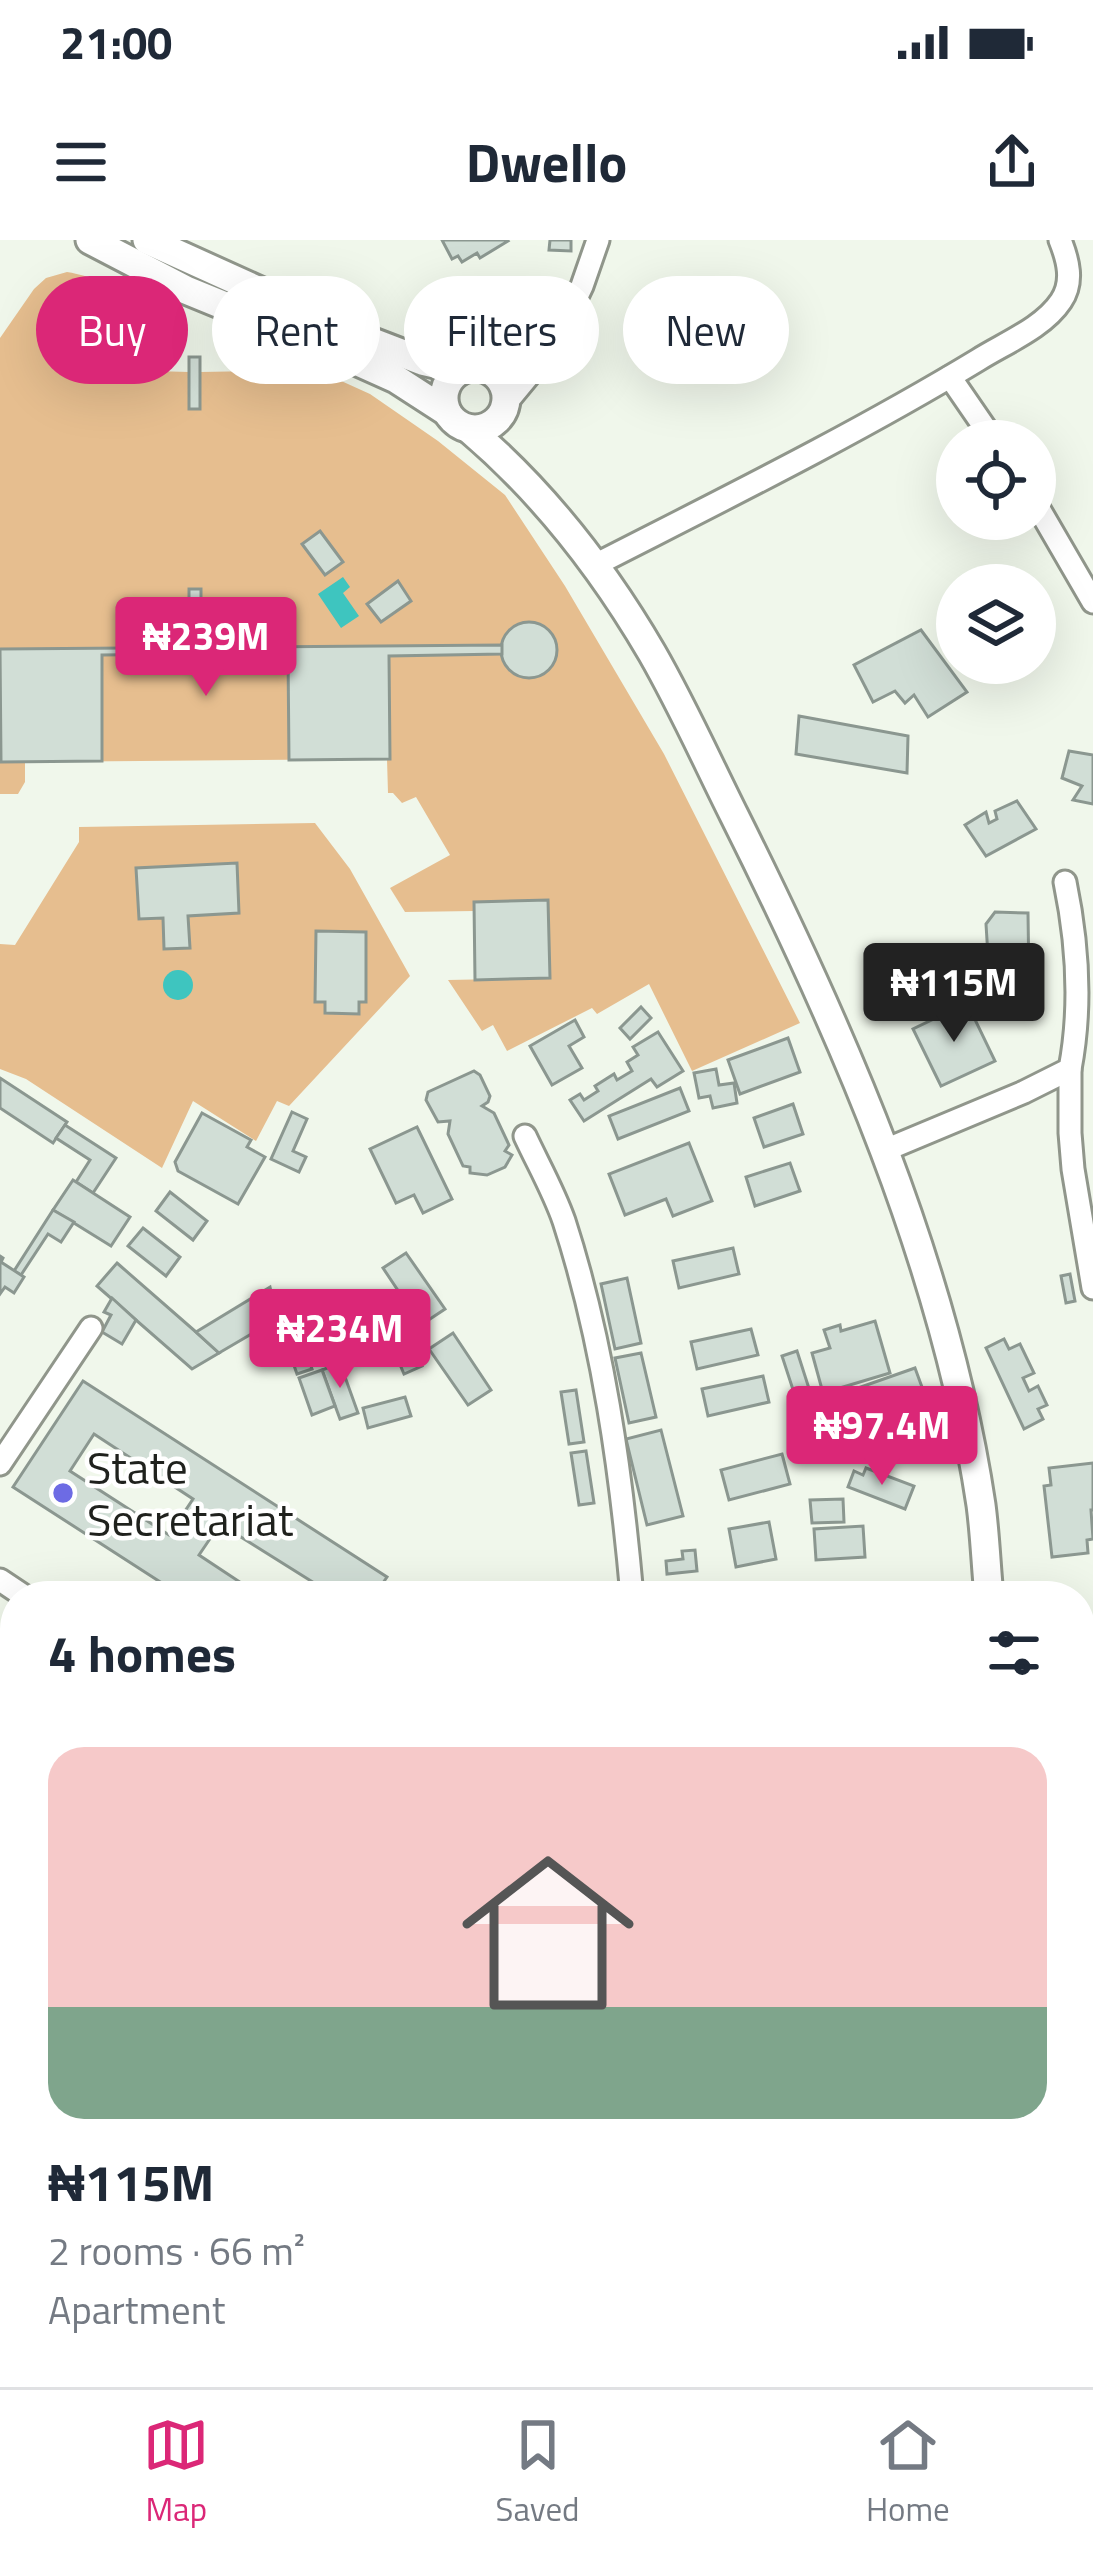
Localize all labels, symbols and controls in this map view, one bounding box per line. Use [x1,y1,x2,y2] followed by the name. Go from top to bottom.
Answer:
[60,8,172,76] text: 21:00
[466,121,627,203] text: Dwello
[48,129,114,195] icon: menu
[979,129,1045,195] icon: share
[36,276,188,384] chip: Buy
[212,276,380,384] chip: Rent
[404,276,599,384] chip: Filters
[623,276,789,384] chip: New
[936,420,1056,684] map controls
[936,420,1056,540] button: locate
[936,564,1056,684] button: layers
[122,597,290,699] pin: ₦239M
[142,606,270,665] text: ₦239M
[870,943,1038,1045] pin: ₦115M
[890,952,1018,1011] text: ₦115M
[256,1289,424,1391] pin: ₦234M
[276,1298,404,1357] text: ₦234M
[784,1386,980,1488] pin: ₦97.4M
[813,1395,951,1454] text: ₦97.4M
[87,1433,294,1553] place label: State Secretariat
[50,1480,76,1506] marker: State Secretariat
[48,1614,236,1692] text: 4 homes
[981,1620,1047,1686] icon: filters
[440,1825,656,2041] icon: home
[48,2143,214,2221] text: ₦115M
[48,2221,305,2280] text: 2 rooms · 66 m²
[48,2280,225,2339] text: Apartment
[143,2412,209,2534] tab: Map
[496,2412,580,2534] tab: Saved
[866,2412,950,2534] tab: Home

